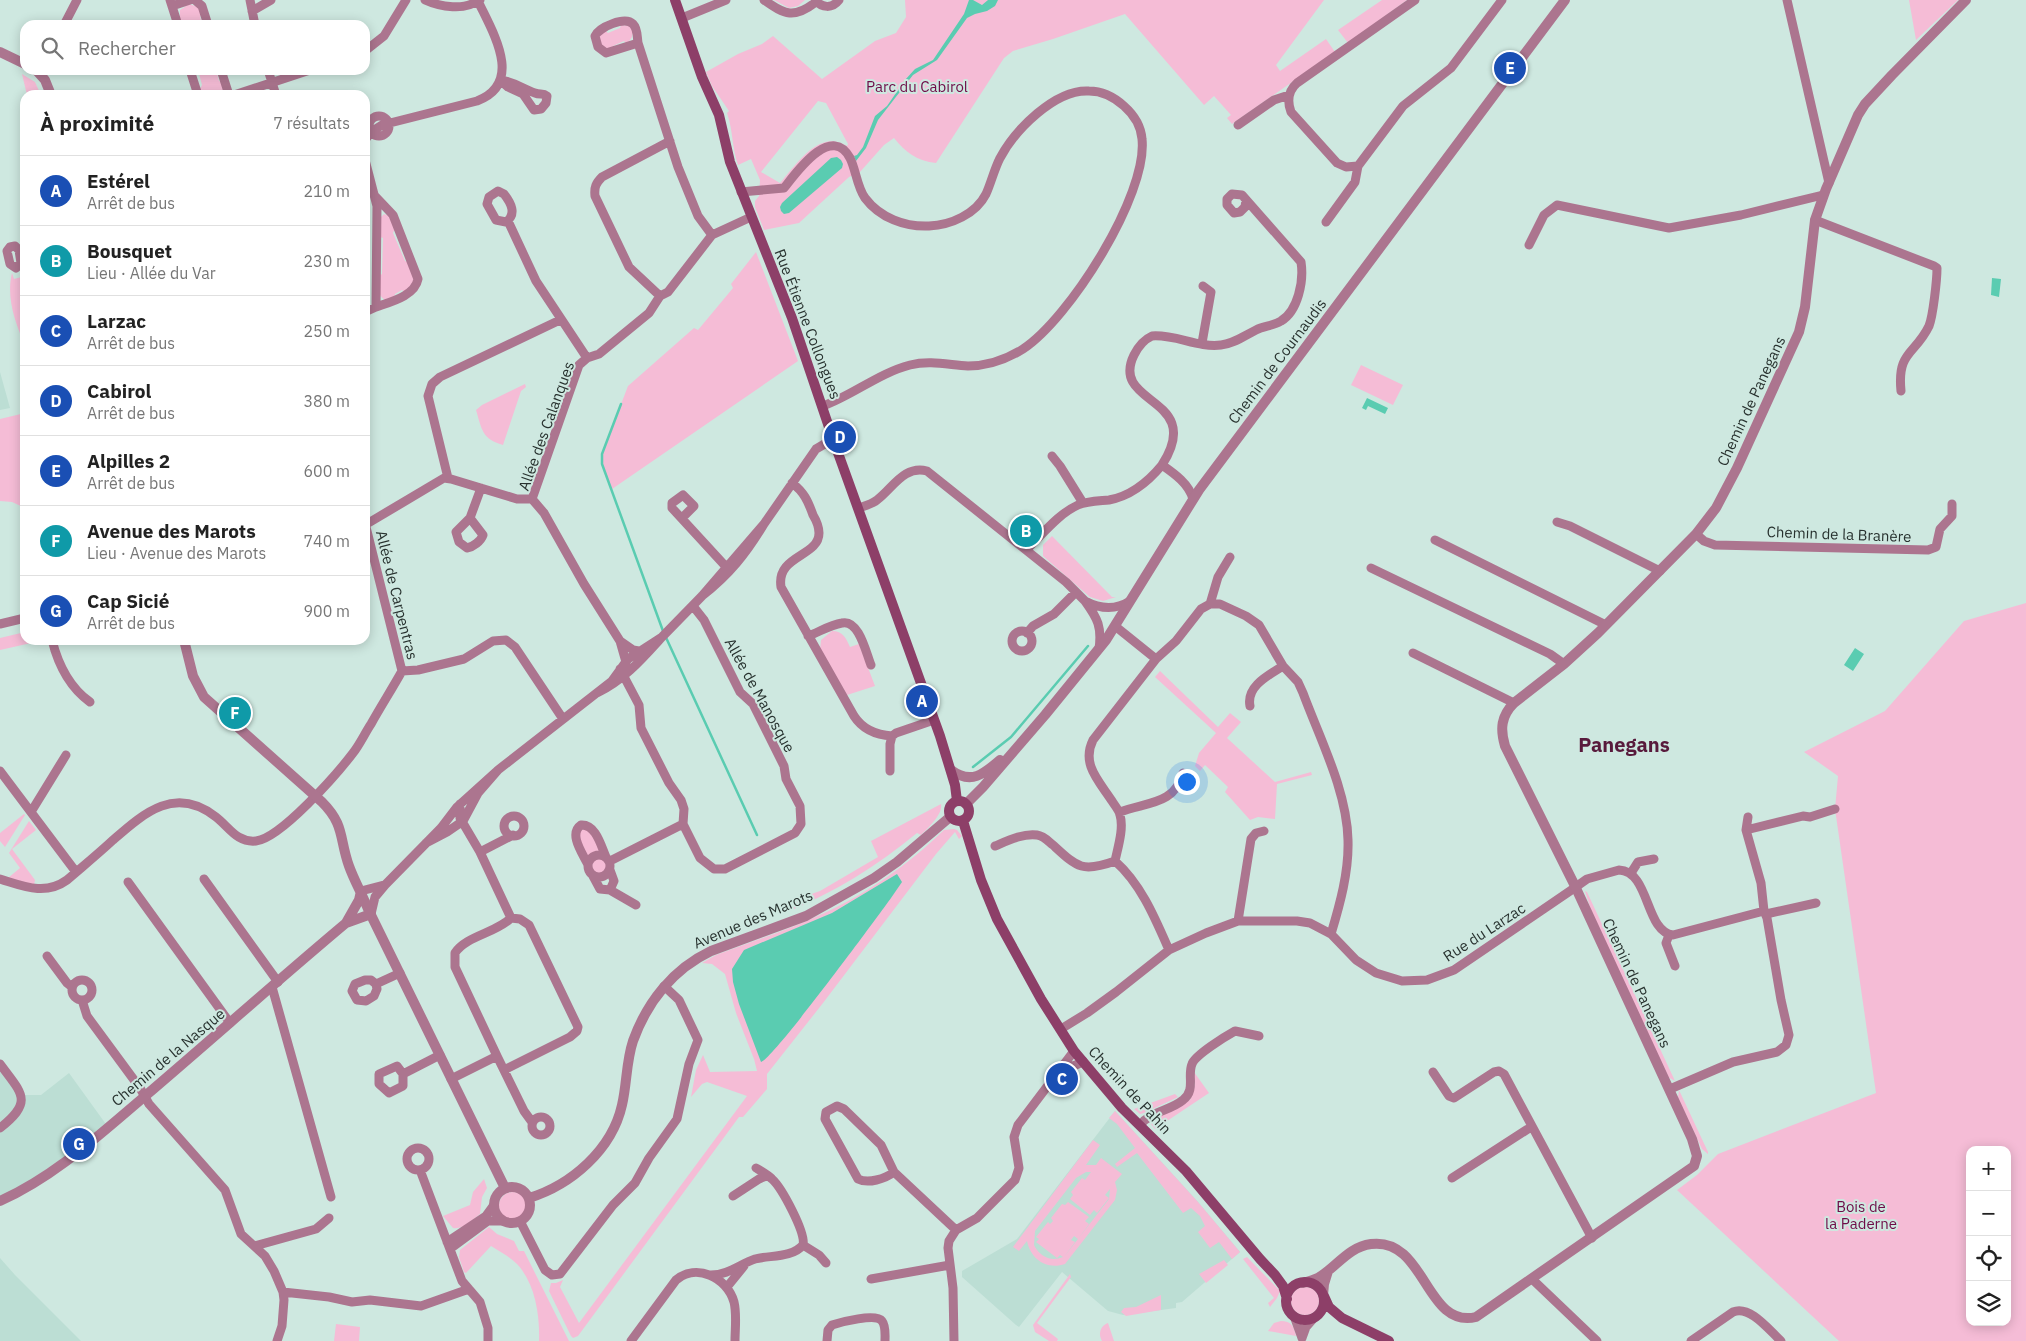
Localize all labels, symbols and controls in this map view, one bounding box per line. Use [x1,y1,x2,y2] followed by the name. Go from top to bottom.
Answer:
[20,20,370,75] search box
[38,34,66,62] icon: search
[78,36,176,60] text: Rechercher
[1494,49,1526,87] pin: E
[866,77,968,96] park label: Parc du Cabirol
[40,109,154,137] text: À proximité
[273,113,350,133] text: 7 résultats
[87,169,150,193] text: Estérel
[51,181,61,201] text: A
[303,181,350,201] text: 210 m
[87,193,175,213] text: Arrêt de bus
[87,239,172,263] text: Bousquet
[771,246,845,402] street label: Rue Étienne Collongues
[51,251,61,271] text: B
[303,251,350,271] text: 230 m
[87,263,216,283] text: Lieu · Allée du Var
[1224,295,1330,427] street label: Chemin de Cournaudis
[87,309,146,333] text: Larzac
[51,321,61,341] text: C
[303,321,350,341] text: 250 m
[87,333,175,353] text: Arrêt de bus
[1713,333,1789,469] street label: Chemin de Panegans
[514,359,578,493] street label: Allée des Calanques
[87,379,151,403] text: Cabirol
[50,391,62,411] text: D
[303,391,350,411] text: 380 m
[87,403,175,423] text: Arrêt de bus
[824,418,856,456] pin: D
[87,449,170,473] text: Alpilles 2
[51,461,61,481] text: E
[303,461,350,481] text: 600 m
[87,473,175,493] text: Arrêt de bus
[1010,512,1042,550] pin: B
[87,519,256,543] text: Avenue des Marots
[1766,522,1912,546] street label: Chemin de la Branère
[372,528,422,662] street label: Allée de Carpentras
[51,531,61,551] text: F
[303,531,350,551] text: 740 m
[87,543,266,563] text: Lieu · Avenue des Marots
[87,589,169,613] text: Cap Sicié
[50,601,62,621] text: G
[303,601,350,621] text: 900 m
[87,613,175,633] text: Arrêt de bus
[721,634,799,756] street label: Allée de Manosque
[906,682,938,720] pin: A
[219,694,251,732] pin: F
[1578,731,1670,758] district label: Panegans
[1174,769,1200,795] your location
[690,885,816,953] street label: Avenue des Marots
[1439,898,1529,966] street label: Rue du Larzac
[1599,915,1675,1051] street label: Chemin de Panegans
[107,1004,229,1110] street label: Chemin de la Nasque
[1084,1042,1176,1138] street label: Chemin de Pahin
[1046,1060,1078,1098] pin: C
[63,1125,95,1163] pin: G
[1966,1146,2011,1326] map controls
[1966,1146,2011,1191] button: +
[1966,1191,2011,1236] button: −
[1825,1197,1897,1233] park label: Bois de la Paderne
[1966,1236,2011,1281] button: locate
[1966,1281,2011,1326] button: layers

